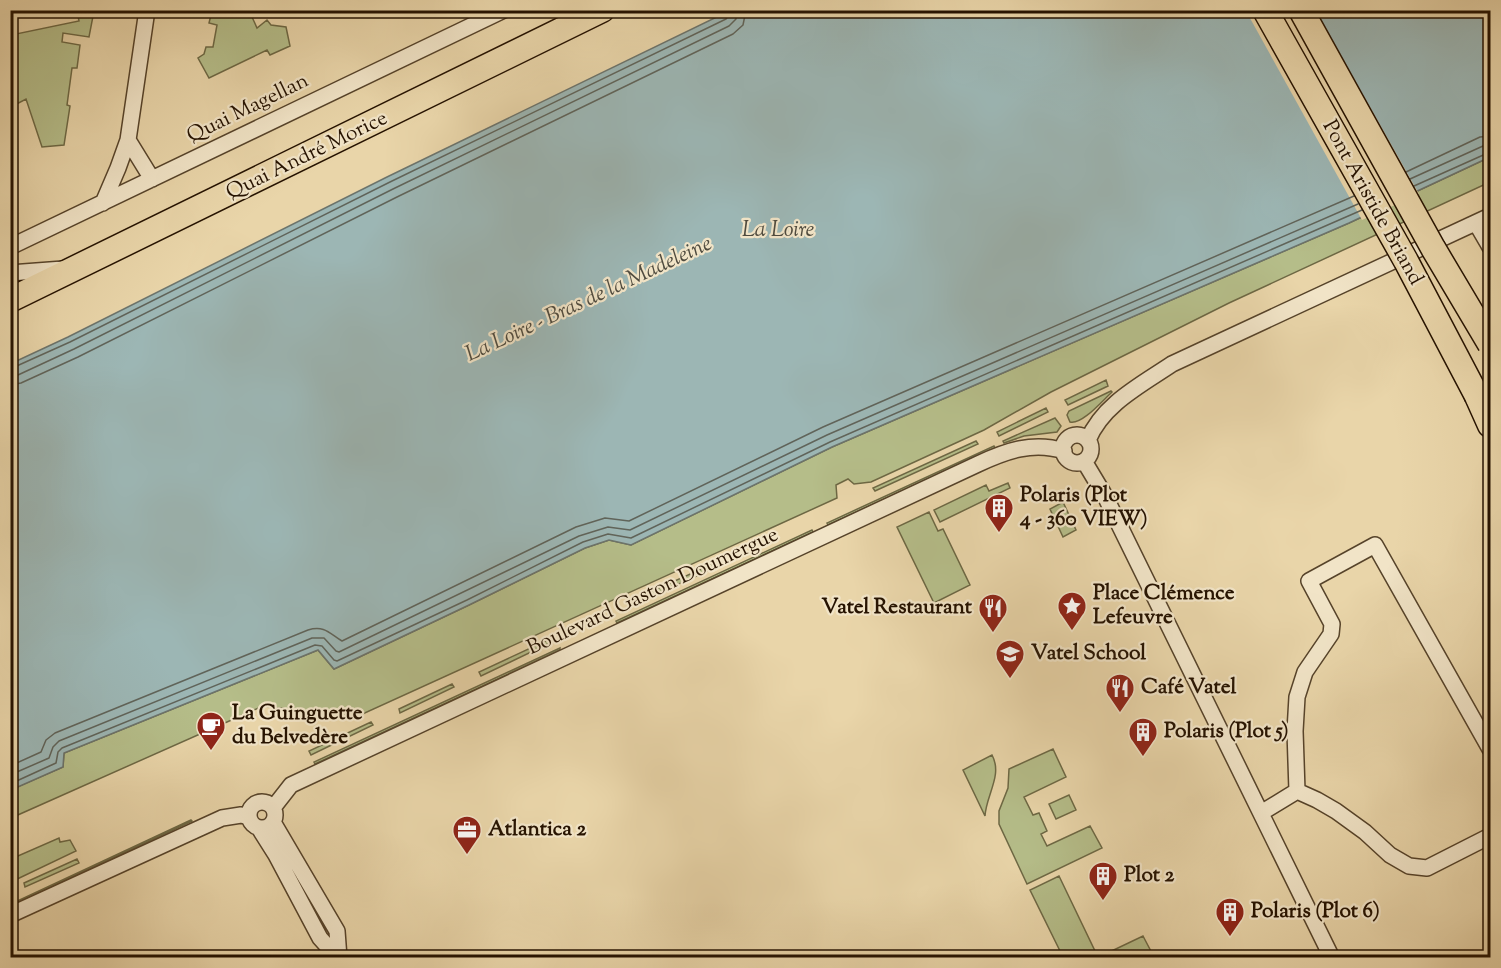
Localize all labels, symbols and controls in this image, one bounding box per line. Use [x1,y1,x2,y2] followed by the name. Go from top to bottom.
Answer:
[182,67,314,151] street label: Quai Magellan
[221,104,393,208] street label: Quai André Morice
[1314,115,1430,291] street label: Pont Aristide Briand
[742,215,815,247] water label: La Loire
[460,229,718,371] water label: La Loire - Bras de la Madeleine
[1019,481,1148,535] place label: Polaris (Plot 4 - 360 VIEW)
[983,492,1015,534] building icon: Polaris (Plot 4 - 360 VIEW)
[522,520,784,664] street label: Boulevard Gaston Doumergue
[1093,579,1235,633] place label: Place Clémence Lefeuvre
[1056,590,1088,632] place icon: Place Clémence Lefeuvre
[977,592,1009,634] restaurant icon: Vatel Restaurant
[822,593,973,623] place label: Vatel Restaurant
[994,638,1026,680] school or university icon: Vatel School
[1031,639,1146,669] place label: Vatel School
[1104,672,1136,714] restaurant icon: Café Vatel
[1141,673,1236,703] place label: Café Vatel
[232,699,363,753] place label: La Guinguette du Belvedère
[195,710,227,752] cafe icon: La Guinguette du Belvedère
[1127,716,1159,758] building icon: Polaris (Plot 5)
[1164,717,1289,747] place label: Polaris (Plot 5)
[451,814,483,856] office icon: Atlantica 2
[488,815,586,845] place label: Atlantica 2
[1087,860,1119,902] building icon: Plot 2
[1124,861,1175,891] place label: Plot 2
[1214,896,1246,938] building icon: Polaris (Plot 6)
[1251,897,1380,927] place label: Polaris (Plot 6)

